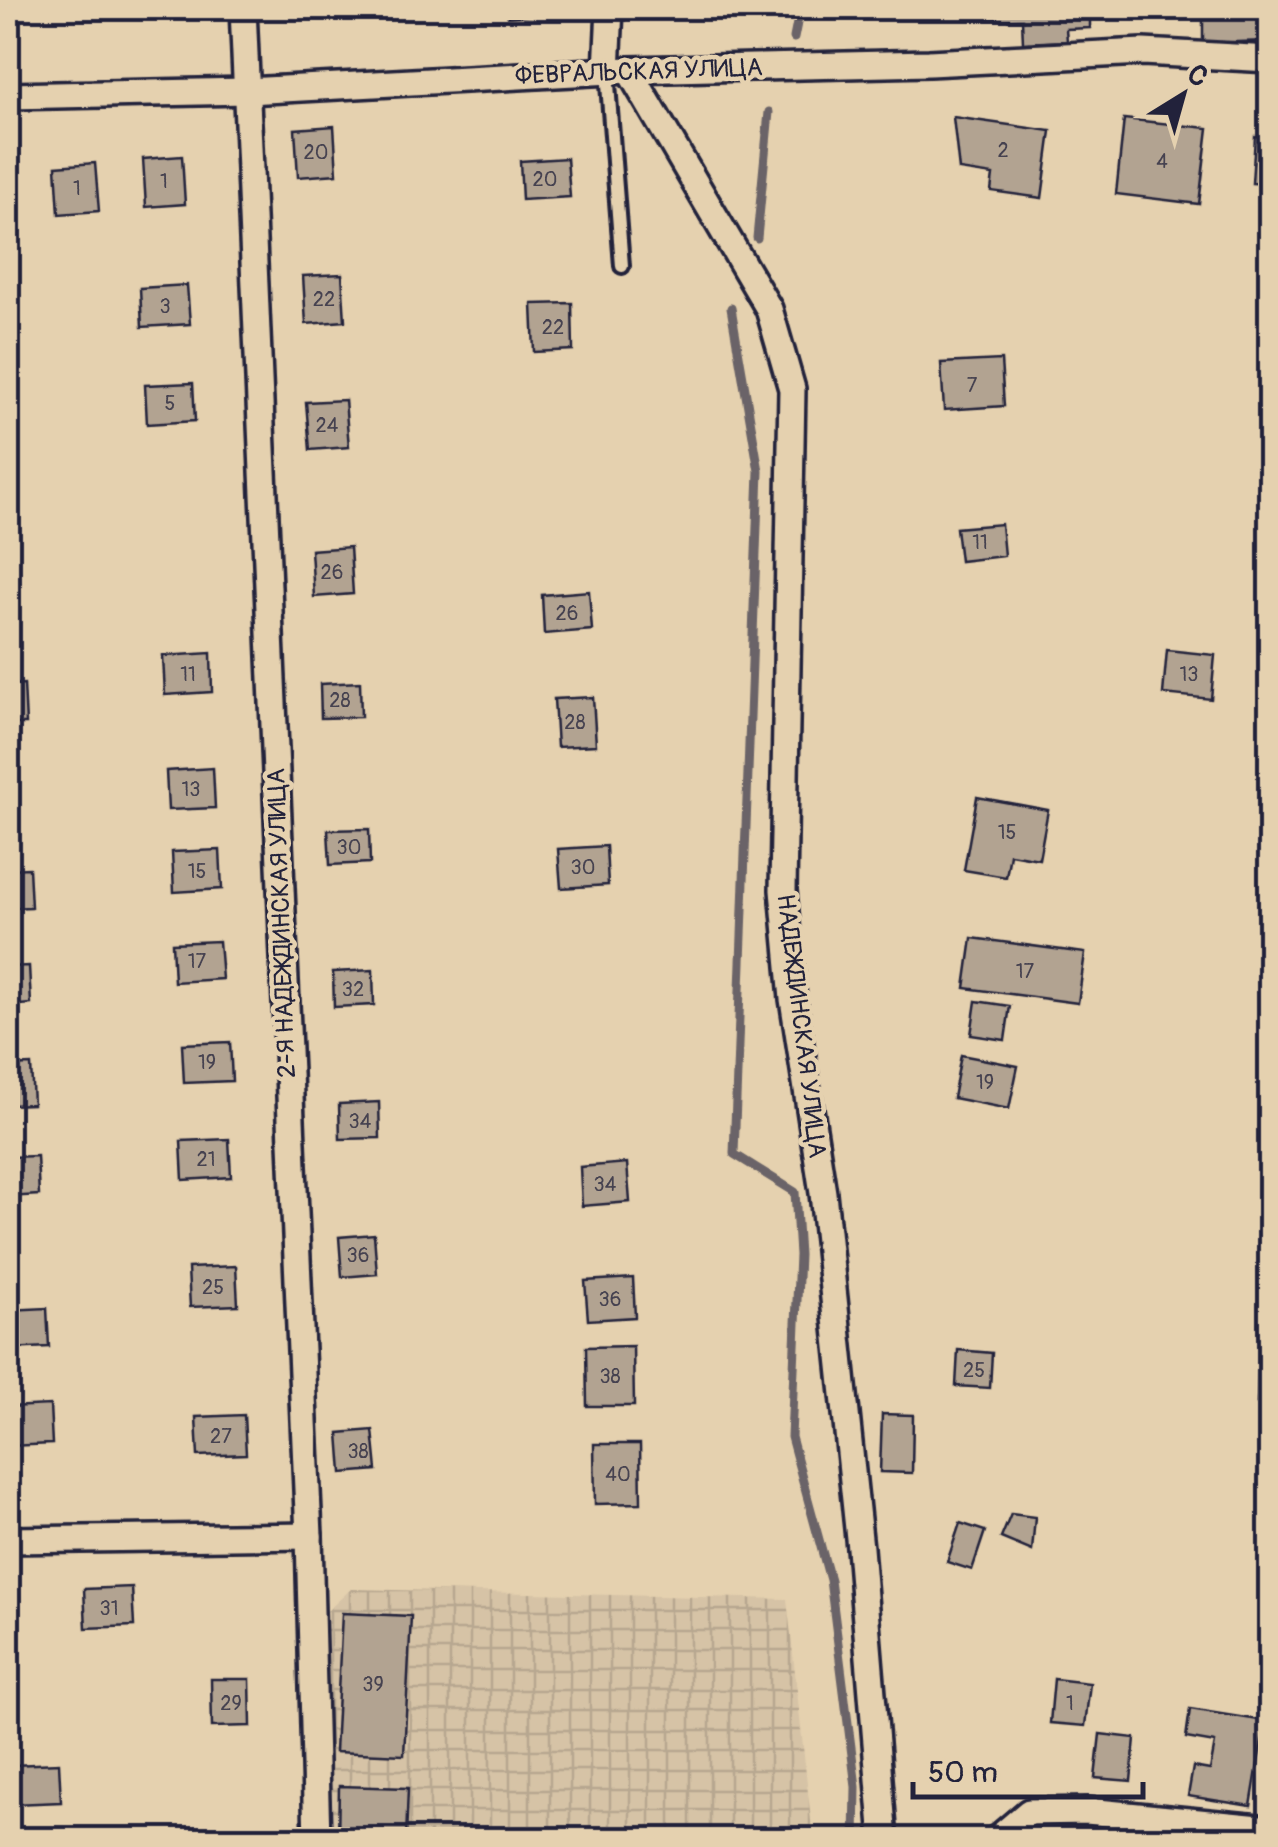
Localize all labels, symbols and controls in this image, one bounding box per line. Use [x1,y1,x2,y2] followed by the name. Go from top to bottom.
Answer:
[1133,45,1233,145] north arrow
[515,52,763,92] street label: ФЕВРАЛЬСКАЯ УЛИЦА
[1180,57,1215,95] text: С
[997,138,1009,163] house number: 2
[304,140,328,165] house number: 20
[1156,149,1168,174] house number: 4
[533,167,557,192] house number: 20
[160,169,168,194] house number: 1
[73,176,81,201] house number: 1
[313,287,335,312] house number: 22
[159,294,171,319] house number: 3
[542,315,564,340] house number: 22
[967,373,978,398] house number: 7
[165,391,175,416] house number: 5
[316,413,339,438] house number: 24
[972,530,988,555] house number: 11
[321,560,343,585] house number: 26
[556,601,578,626] house number: 26
[180,662,196,687] house number: 11
[1180,662,1198,687] house number: 13
[329,688,351,713] house number: 28
[564,710,586,735] house number: 28
[261,767,303,1079] street label: 2-Я НАДЕЖДИНСКАЯ УЛИЦА
[182,777,200,802] house number: 13
[998,820,1016,845] house number: 15
[337,835,361,860] house number: 30
[571,855,595,880] house number: 30
[188,859,206,884] house number: 15
[769,892,833,1160] street label: НАДЕЖДИНСКАЯ УЛИЦА
[188,949,207,974] house number: 17
[1016,959,1035,984] house number: 17
[342,977,364,1002] house number: 32
[198,1050,216,1075] house number: 19
[976,1070,994,1095] house number: 19
[349,1109,372,1134] house number: 34
[197,1147,216,1172] house number: 21
[594,1172,617,1197] house number: 34
[347,1243,369,1268] house number: 36
[202,1275,224,1300] house number: 25
[599,1287,621,1312] house number: 36
[963,1358,985,1383] house number: 25
[599,1364,621,1389] house number: 38
[210,1424,232,1449] house number: 27
[347,1439,369,1464] house number: 38
[605,1462,631,1487] house number: 40
[100,1596,118,1621] house number: 31
[362,1672,384,1697] house number: 39
[220,1691,242,1716] house number: 29
[1066,1691,1074,1716] house number: 1
[913,1737,1143,1799] scale bar
[928,1754,998,1791] text: 50 m

